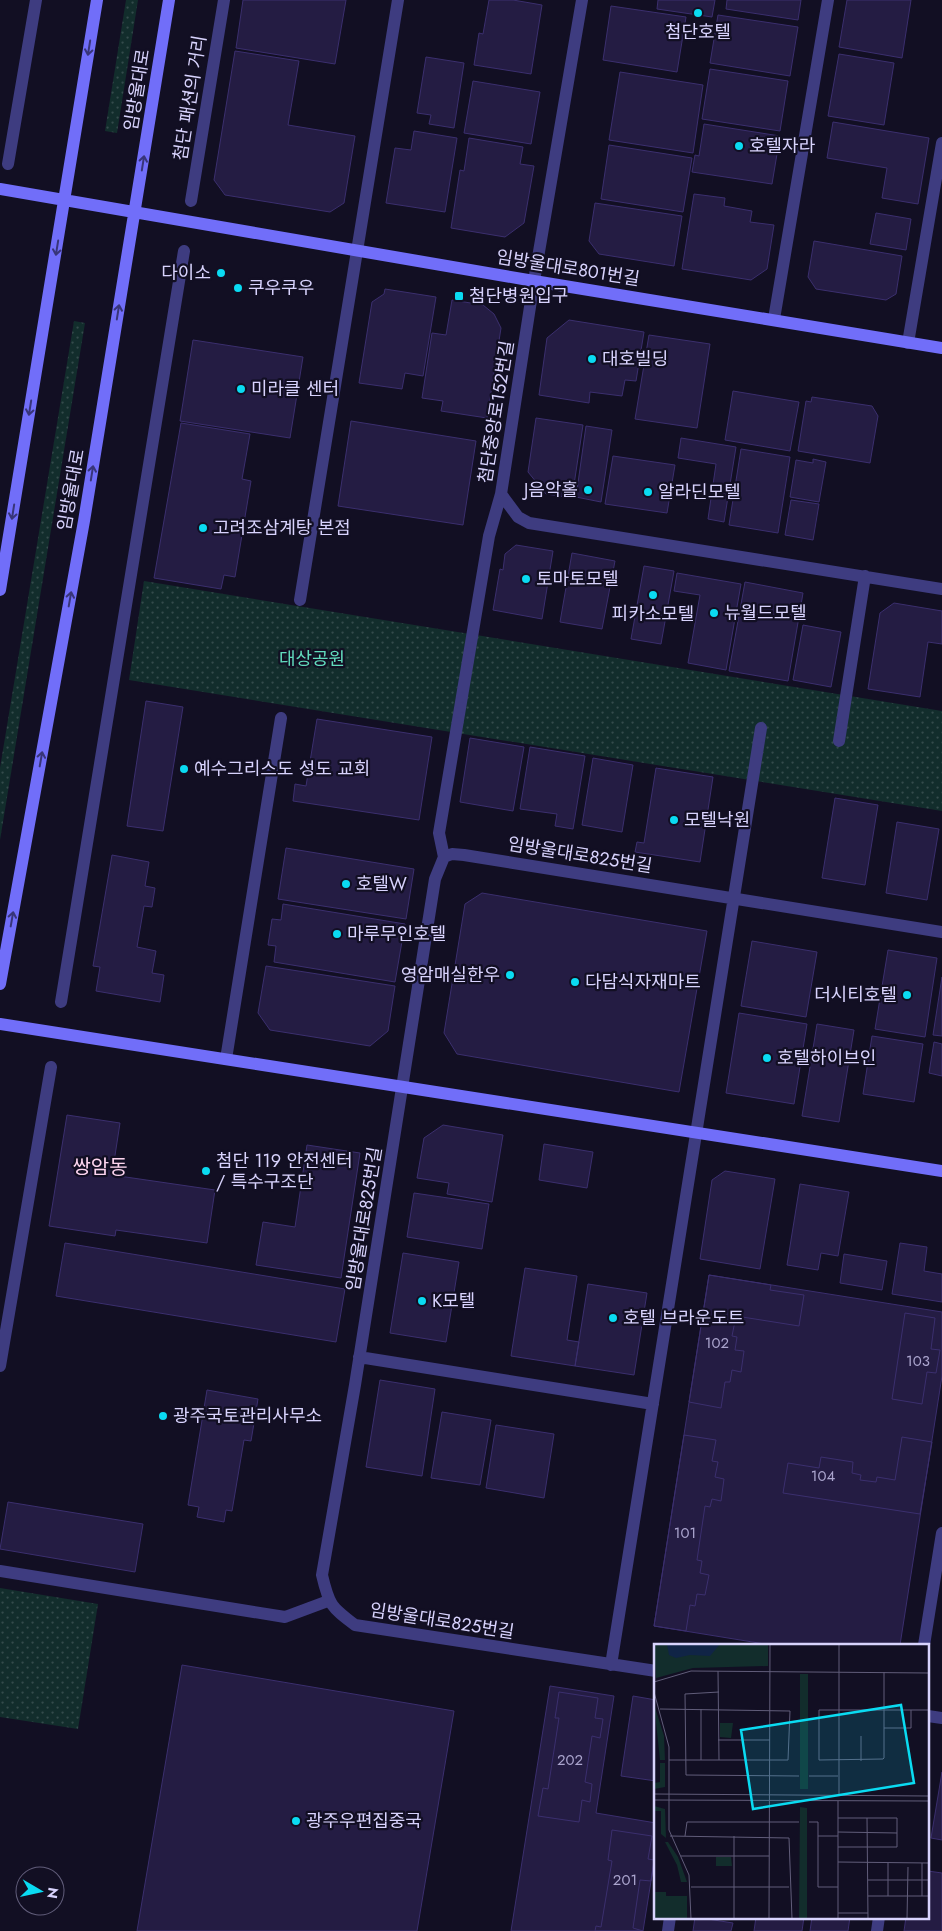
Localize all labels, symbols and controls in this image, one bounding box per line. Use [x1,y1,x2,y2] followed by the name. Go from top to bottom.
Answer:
[692,7,704,19] marker: 첨단호텔
[665,19,731,45] place label: 첨단호텔
[167,33,213,163] street label: 첨단 패션의 거리
[84,40,94,56] one-way arrow
[118,47,156,133] street label: 임방울대로
[749,133,816,159] place label: 호텔자라
[733,140,745,152] marker: 호텔자라
[138,156,148,172] one-way arrow
[52,239,62,255] one-way arrow
[495,244,641,292] street label: 임방울대로801번길
[161,260,211,286] place label: 다이소
[215,267,227,279] marker: 다이소
[248,275,314,301] place label: 쿠우쿠우
[232,282,244,294] marker: 쿠우쿠우
[469,283,568,309] place label: 첨단병원입구
[453,290,465,302] marker: 첨단병원입구
[114,305,124,321] one-way arrow
[472,339,520,485] street label: 첨단중앙로152번길
[602,346,668,372] place label: 대호빌딩
[586,353,598,365] marker: 대호빌딩
[251,376,339,402] place label: 미라클 센터
[235,383,247,395] marker: 미라클 센터
[25,400,35,416] one-way arrow
[51,447,91,533] street label: 임방울대로
[87,465,97,481] one-way arrow
[522,477,578,503] place label: J음악홀
[658,479,741,505] place label: 알라딘모텔
[582,484,594,496] marker: J음악홀
[642,486,654,498] marker: 알라딘모텔
[8,503,18,519] one-way arrow
[213,515,351,541] place label: 고려조삼계탕 본점
[197,522,209,534] marker: 고려조삼계탕 본점
[536,566,619,592] place label: 토마토모텔
[520,573,532,585] marker: 토마토모텔
[647,589,659,601] marker: 피카소모텔
[65,591,75,607] one-way arrow
[724,600,807,626] place label: 뉴월드모텔
[612,601,694,627] place label: 피카소모텔
[708,607,720,619] marker: 뉴월드모텔
[279,646,345,672] park label: 대상공원
[36,751,46,767] one-way arrow
[194,756,370,782] place label: 예수그리스도 성도 교회
[178,763,190,775] marker: 예수그리스도 성도 교회
[684,807,750,833] place label: 모텔낙원
[668,814,680,826] marker: 모텔낙원
[506,831,654,879] street label: 임방울대로825번길
[356,871,407,897] place label: 호텔W
[340,878,352,890] marker: 호텔W
[7,911,17,927] one-way arrow
[347,921,446,947] place label: 마루무인호텔
[331,928,343,940] marker: 마루무인호텔
[401,962,500,988] place label: 영암매실한우
[504,969,516,981] marker: 영암매실한우
[585,969,701,995] place label: 다담식자재마트
[569,976,581,988] marker: 다담식자재마트
[814,982,897,1008] place label: 더시티호텔
[901,989,913,1001] marker: 더시티호텔
[777,1045,876,1071] place label: 호텔하이브인
[761,1052,773,1064] marker: 호텔하이브인
[340,1145,388,1293] street label: 임방울대로825번길
[216,1148,353,1195] place label: 첨단 119 안전센터 / 특수구조단
[72,1153,128,1182] district label: 쌍암동
[200,1165,212,1177] marker: 첨단 119 안전센터 / 특수구조단
[432,1288,475,1314] place label: K모텔
[416,1295,428,1307] marker: K모텔
[623,1305,744,1331] place label: 호텔 브라운도트
[607,1312,619,1324] marker: 호텔 브라운도트
[705,1332,729,1354] house number: 102
[906,1350,930,1372] house number: 103
[173,1403,322,1429] place label: 광주국토관리사무소
[157,1410,169,1422] marker: 광주국토관리사무소
[811,1465,836,1487] house number: 104
[674,1522,696,1544] house number: 101
[368,1597,516,1645] street label: 임방울대로825번길
[654,1644,930,1918] inset map
[557,1749,583,1771] house number: 202
[306,1808,422,1834] place label: 광주우편집중국
[290,1815,302,1827] marker: 광주우편집중국
[15,1866,65,1916] north arrow
[613,1869,637,1891] house number: 201
[42,1886,64,1900] text: N

